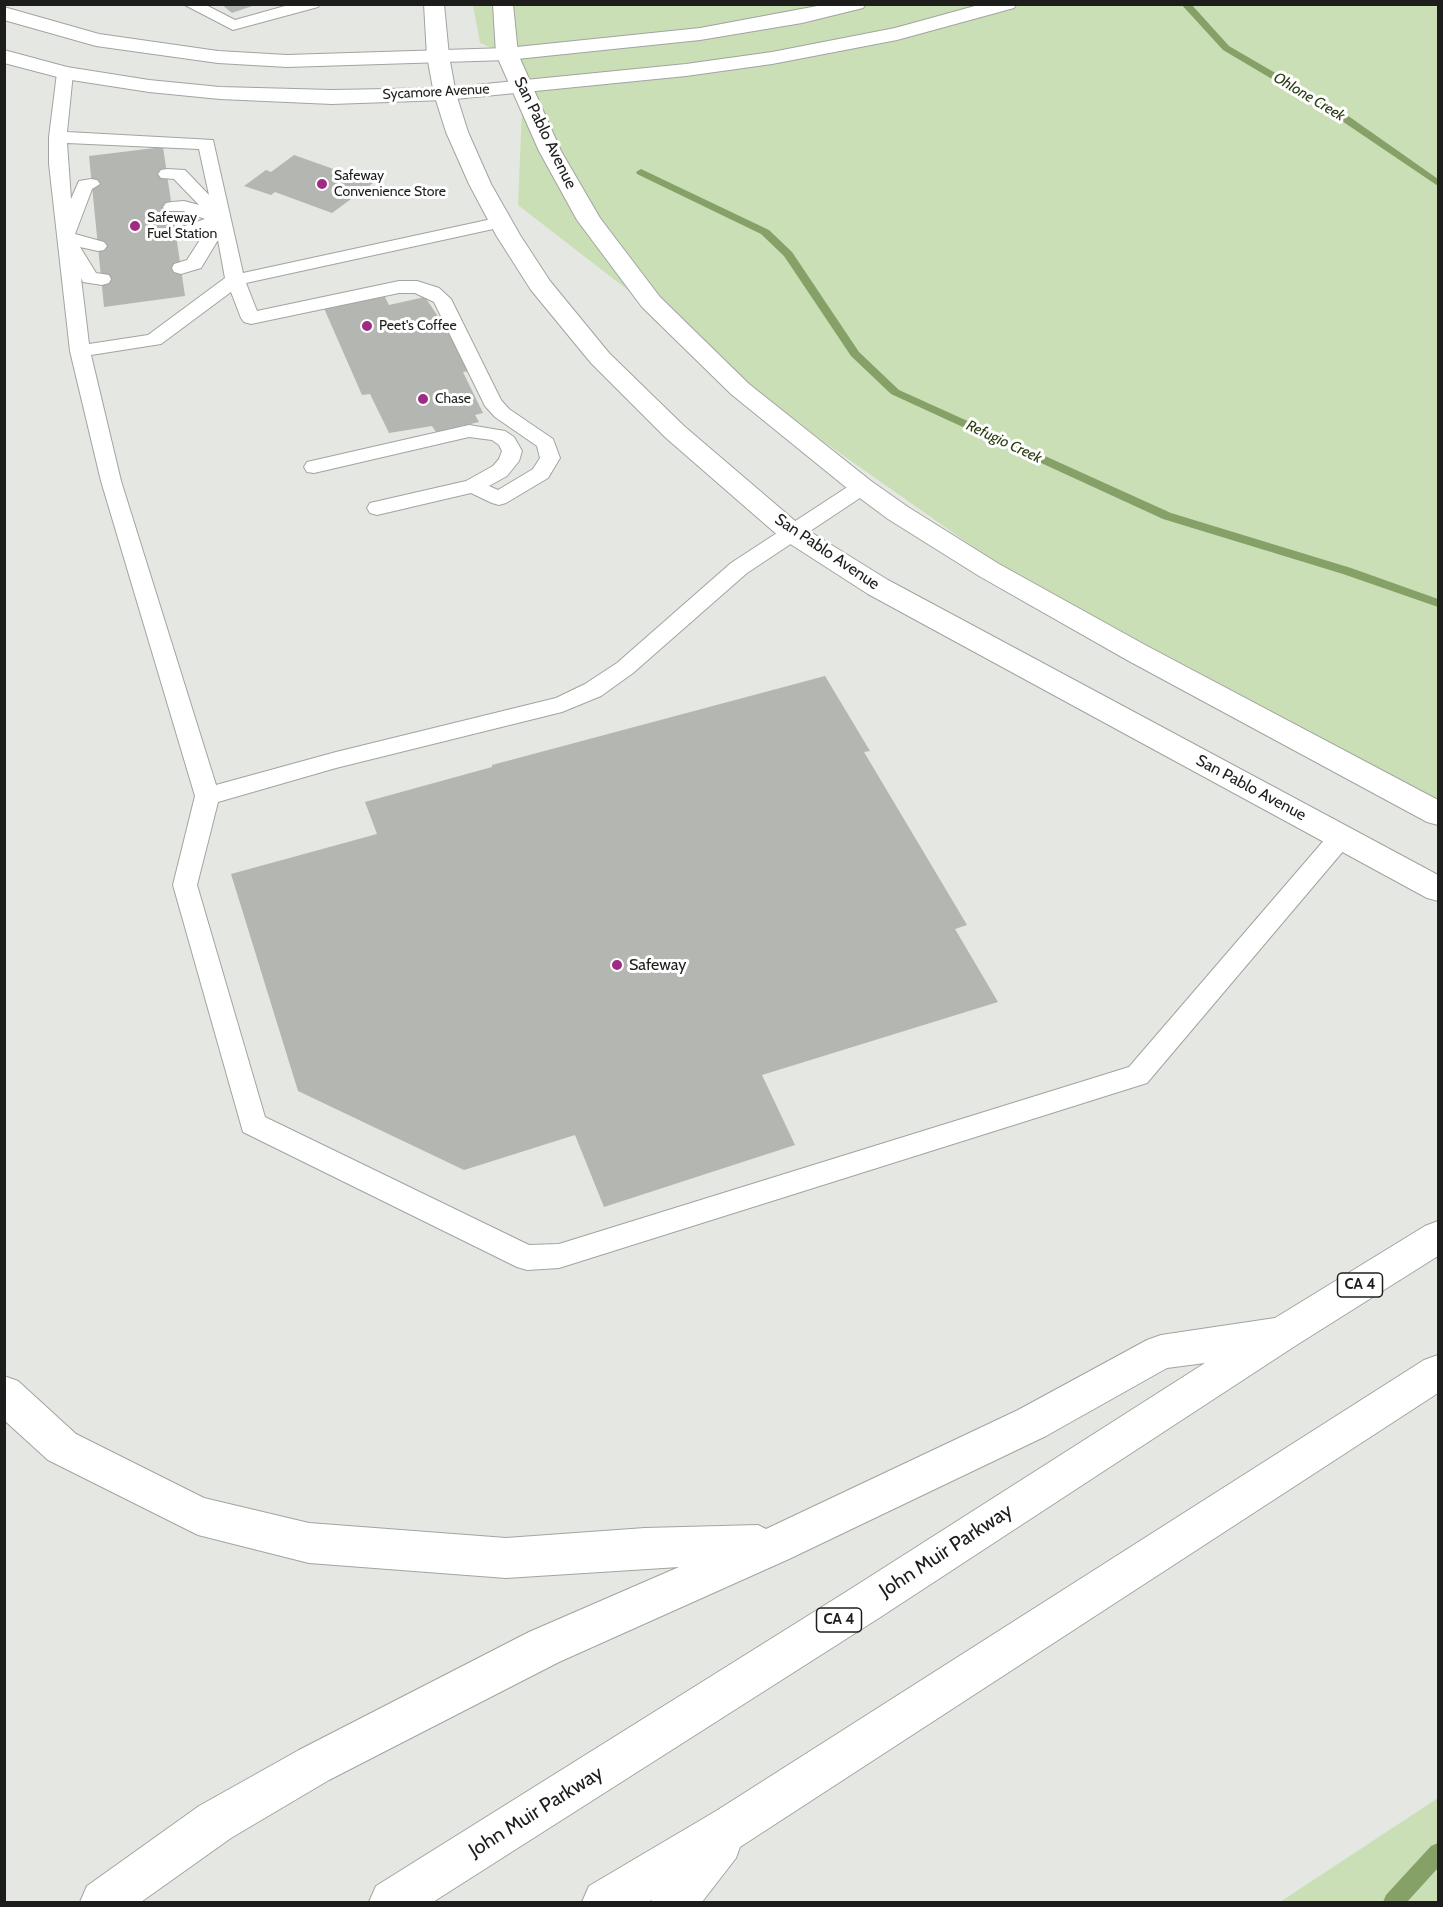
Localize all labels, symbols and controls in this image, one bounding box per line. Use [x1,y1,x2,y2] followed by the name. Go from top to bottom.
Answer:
[1270,69,1348,125] water label: Ohlone Creek
[510,74,580,192] street label: San Pablo Avenue
[382,81,490,103] street label: Sycamore Avenue
[334,168,446,200] place label: Safeway Convenience Store
[315,177,329,191] marker: Safeway Convenience Store
[147,210,217,243] place label: Safeway Fuel Station
[128,219,142,233] marker: Safeway Fuel Station
[379,318,457,334] place label: Peet's Coffee
[360,319,374,333] marker: Peet's Coffee
[435,391,471,407] place label: Chase
[416,392,430,406] marker: Chase
[963,417,1045,467] water label: Refugio Creek
[771,510,883,594] street label: San Pablo Avenue
[1193,751,1309,825] street label: San Pablo Avenue
[629,955,686,975] place label: Safeway
[610,958,624,972] marker: Safeway
[1338,1273,1382,1297] road number: CA 4
[875,1499,1017,1603] street label: John Muir Parkway
[816,1608,862,1632] road number: CA 4
[464,1761,608,1863] street label: John Muir Parkway

